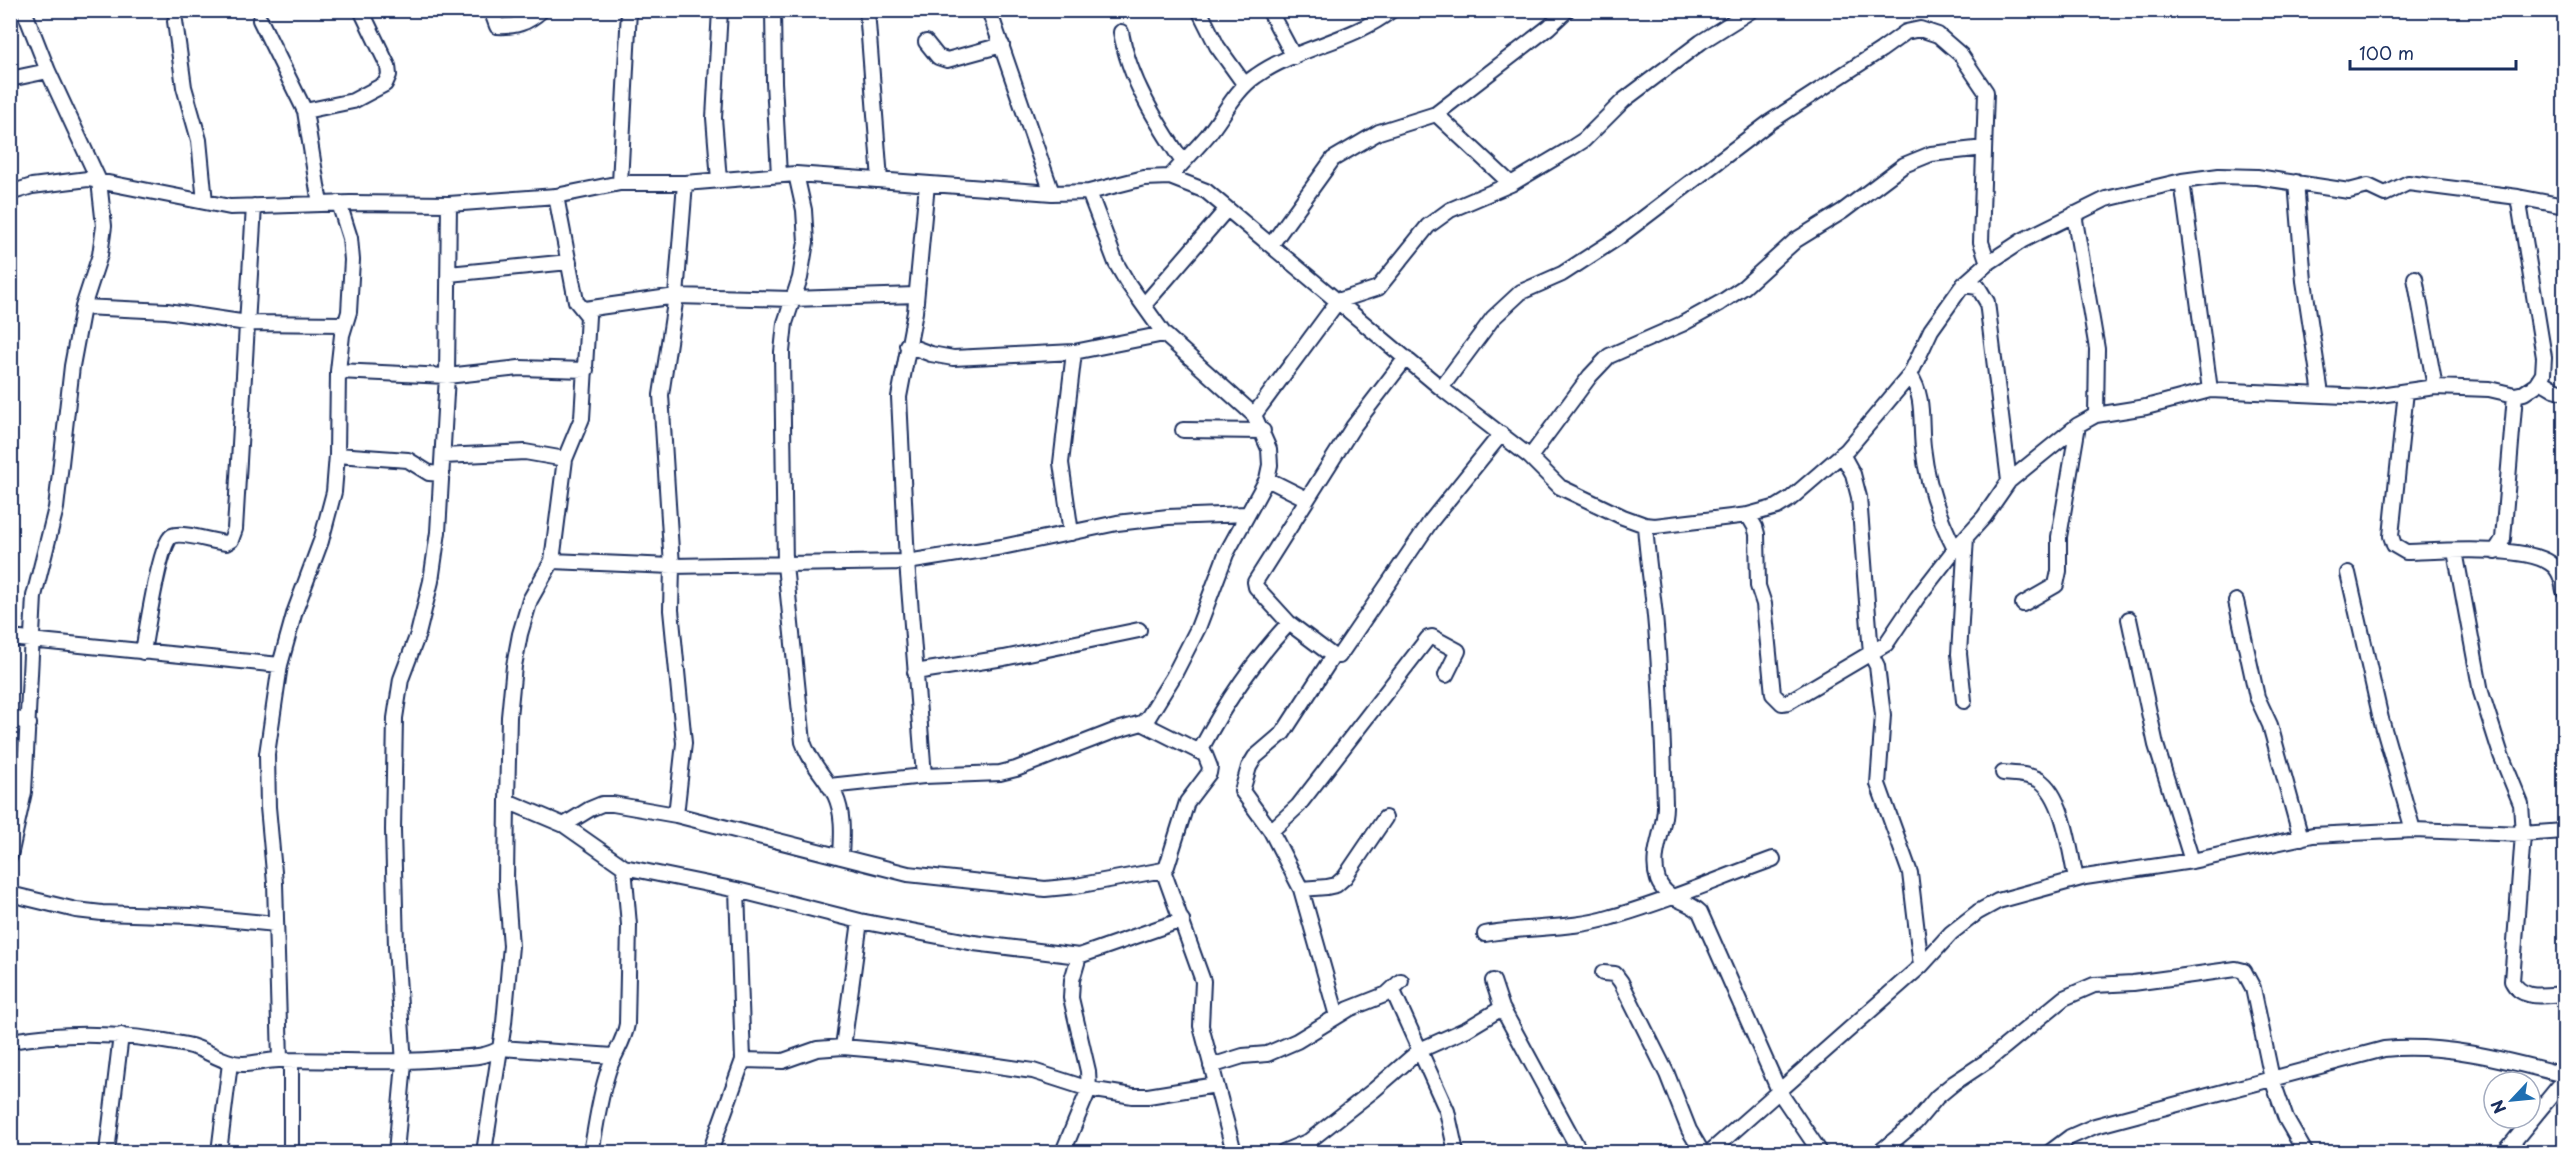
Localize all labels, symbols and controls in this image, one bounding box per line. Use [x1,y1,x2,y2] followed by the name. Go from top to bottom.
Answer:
[2350,33,2516,71] scale bar
[2359,39,2414,66] text: 100 m
[2482,1070,2542,1130] north arrow
[2484,1096,2511,1118] text: N

